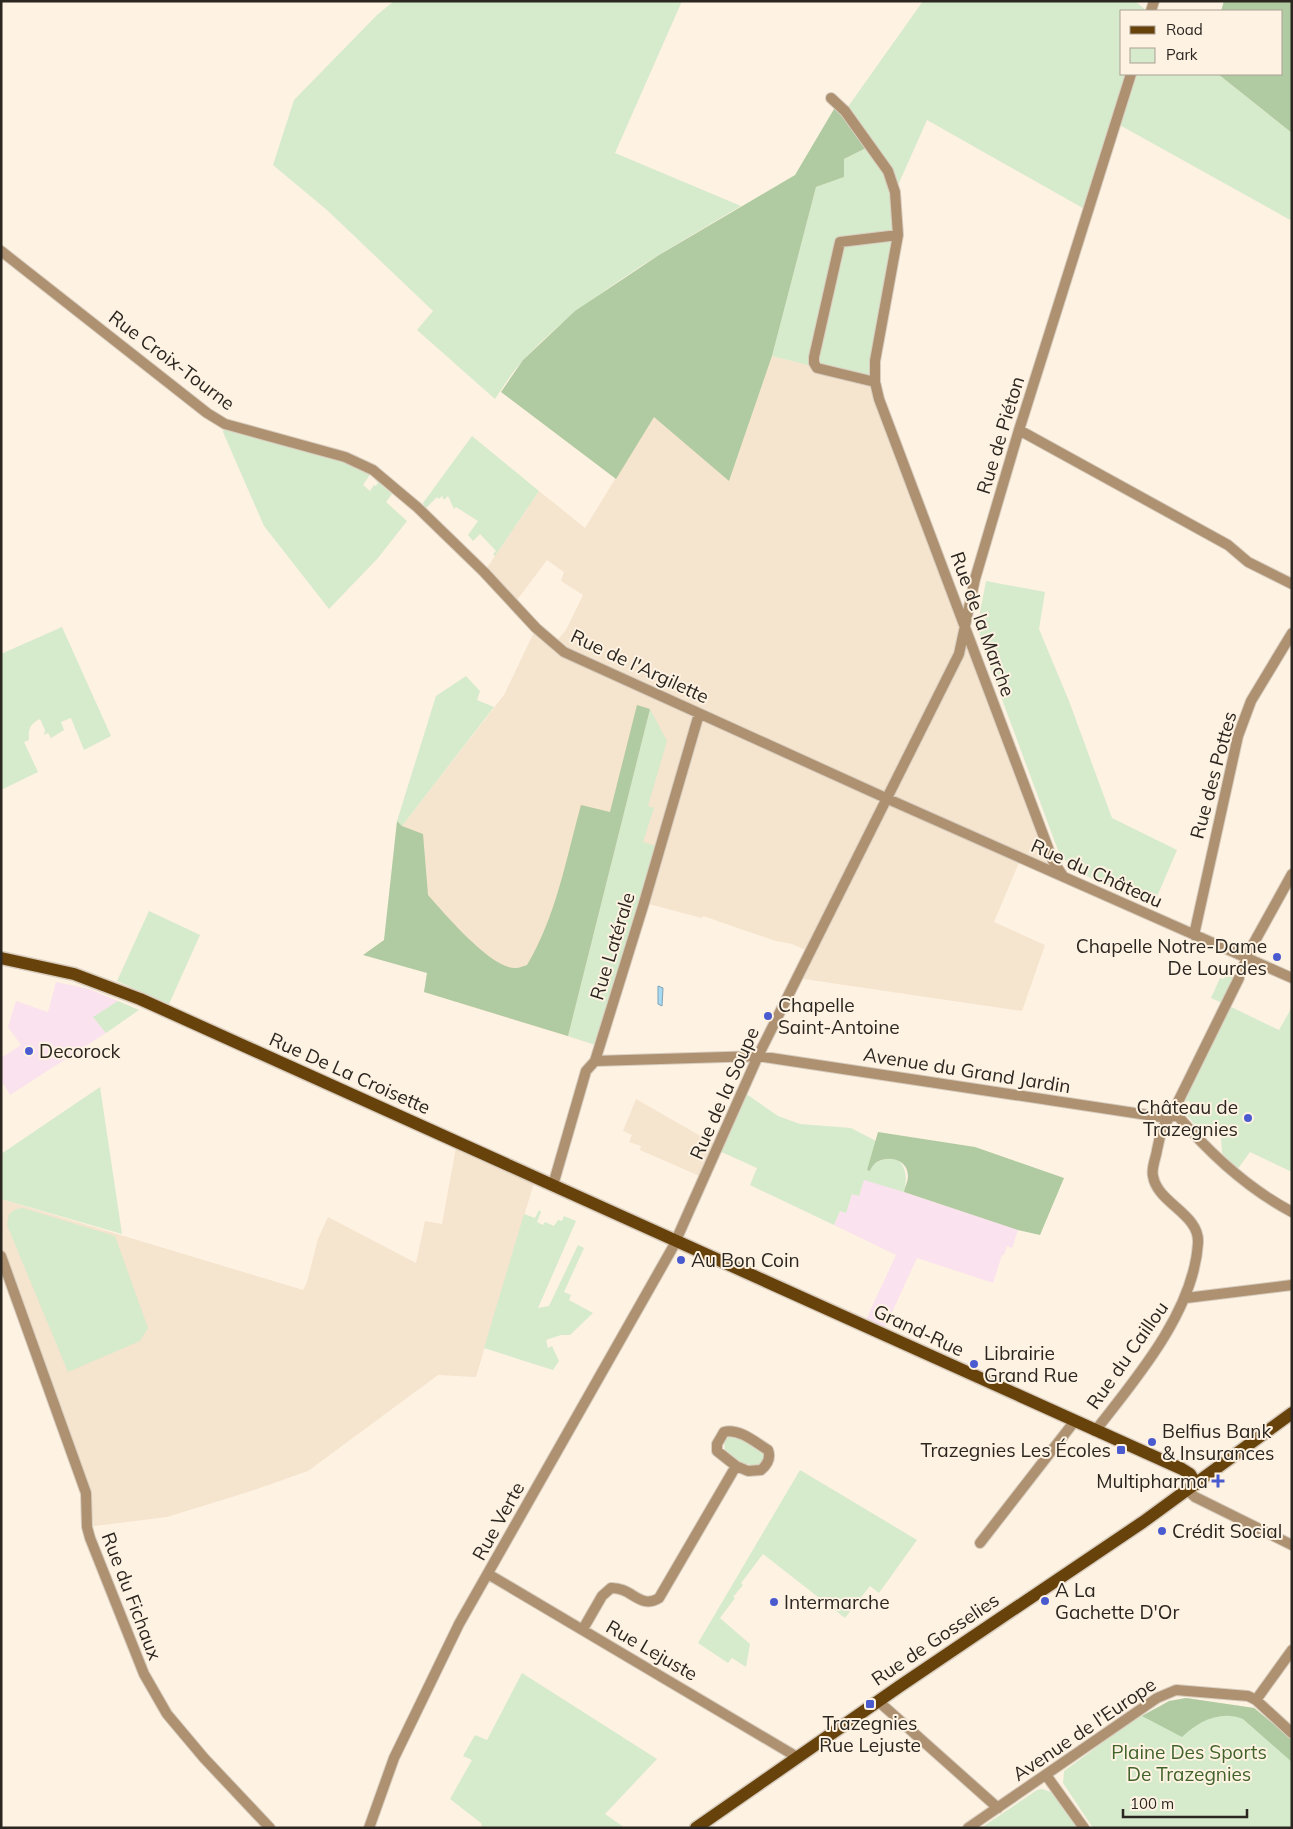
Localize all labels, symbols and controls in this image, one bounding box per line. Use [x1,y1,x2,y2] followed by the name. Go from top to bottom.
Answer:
[1120,10,1283,75] legend
[1166,20,1203,39] text: Road
[1166,45,1198,64] text: Park
[104,305,240,415] street label: Rue Croix-Tourne
[971,373,1029,497] street label: Rue de Piéton
[946,548,1020,700] street label: Rue de la Marche
[567,623,713,709] street label: Rue de l'Argilette
[1184,709,1242,841] street label: Rue des Pottes
[1027,833,1167,913] street label: Rue du Château
[584,889,640,1003] street label: Rue Latérale
[1076,934,1267,980] place label: Chapelle Notre-Dame De Lourdes
[1271,951,1283,963] marker: Chapelle Notre-Dame De Lourdes
[778,993,900,1039] place label: Chapelle Saint-Antoine
[762,1010,774,1022] marker: Chapelle Saint-Antoine
[684,1023,764,1163] street label: Rue de la Soupe
[266,1027,434,1119] street label: Rue De La Croisette
[39,1039,121,1063] place label: Decorock
[862,1042,1072,1098] street label: Avenue du Grand Jardin
[23,1045,35,1057] marker: Decorock
[1137,1095,1238,1141] place label: Château de Trazegnies
[1242,1112,1254,1124] marker: Château de Trazegnies
[691,1248,800,1272] place label: Au Bon Coin
[675,1254,687,1266] marker: Au Bon Coin
[1081,1296,1173,1414] street label: Rue du Caillou
[870,1299,968,1361] street label: Grand-Rue
[984,1341,1078,1387] place label: Librairie Grand Rue
[968,1358,980,1370] marker: Librairie Grand Rue
[1162,1419,1274,1465] place label: Belfius Bank & Insurances
[1146,1436,1158,1448] marker: Belfius Bank & Insurances
[921,1438,1111,1462] place label: Trazegnies Les Écoles
[1115,1444,1127,1456] marker: Trazegnies Les Écoles
[1096,1469,1208,1493] place label: Multipharma
[1212,1475,1224,1487] marker: Multipharma
[467,1477,529,1565] street label: Rue Verte
[1172,1519,1282,1543] place label: Crédit Social
[1156,1525,1168,1537] marker: Crédit Social
[97,1529,167,1663] street label: Rue du Fichaux
[1055,1578,1179,1624] place label: A La Gachette D'Or
[867,1587,1003,1691] street label: Rue de Gosselies
[784,1590,890,1614] place label: Intermarche
[1039,1595,1051,1607] marker: A La Gachette D'Or
[768,1596,780,1608] marker: Intermarche
[602,1614,702,1686] street label: Rue Lejuste
[1008,1672,1160,1786] street label: Avenue de l'Europe
[864,1698,876,1710] marker: Trazegnies Rue Lejuste
[819,1711,921,1757] place label: Trazegnies Rue Lejuste
[1111,1740,1267,1786] park label: Plaine Des Sports De Trazegnies
[1123,1786,1247,1818] scale bar
[1130,1794,1174,1813] text: 100 m

